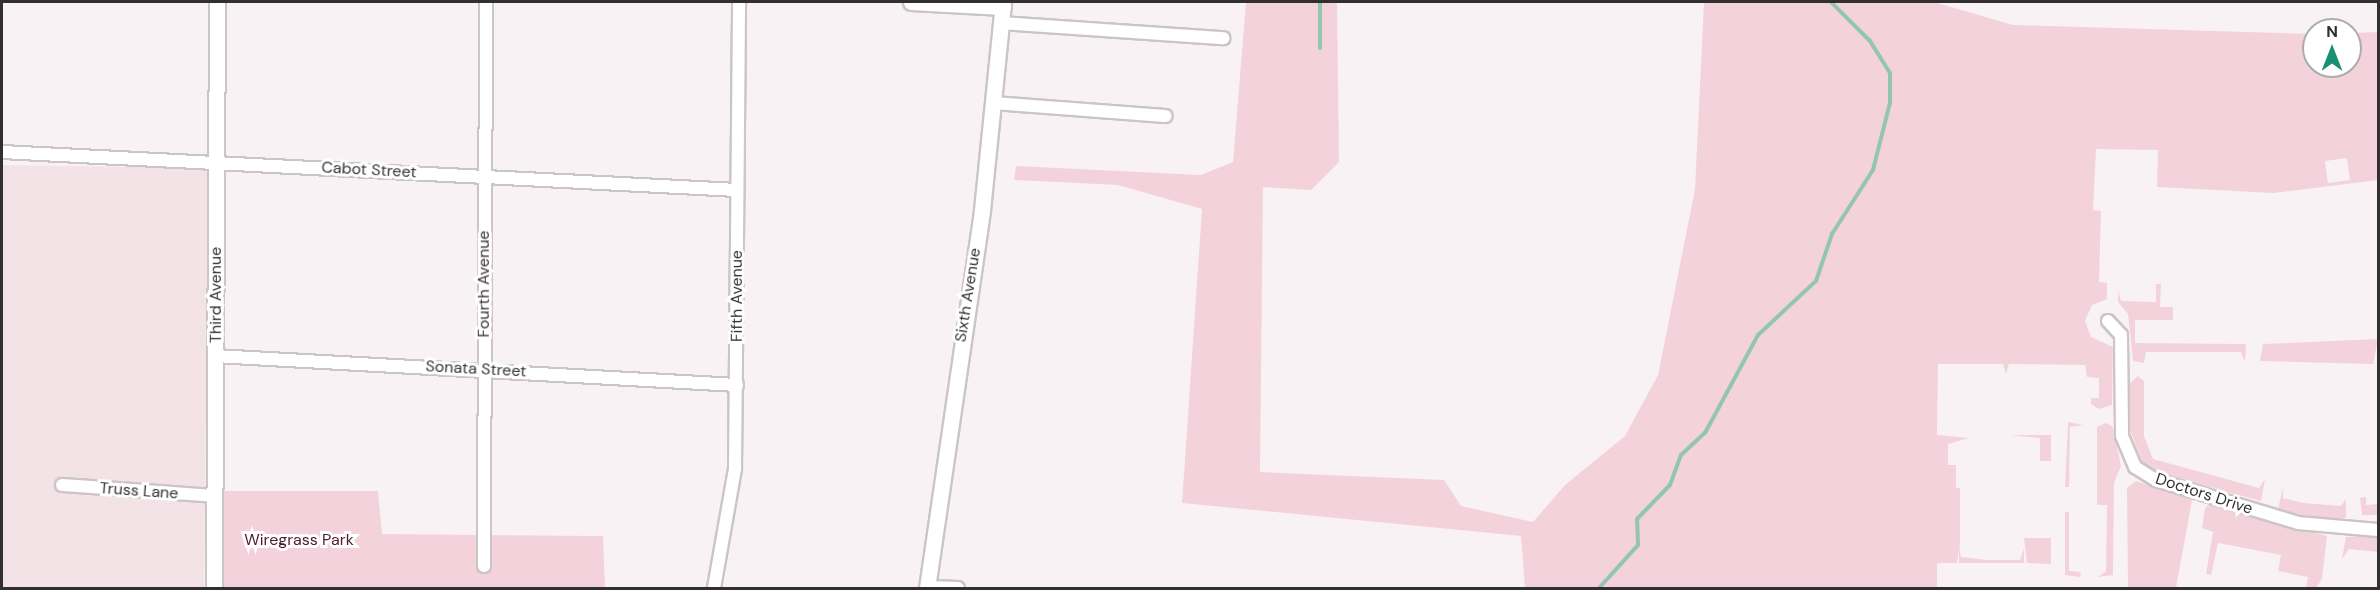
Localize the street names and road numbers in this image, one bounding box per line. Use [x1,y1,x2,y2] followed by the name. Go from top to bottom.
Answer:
[321,158,417,182] street label: Cabot Street
[474,231,494,337] street label: Fourth Avenue
[206,247,226,343] street label: Third Avenue
[951,247,985,343] street label: Sixth Avenue
[727,250,747,342] street label: Fifth Avenue
[425,357,527,381] street label: Sonata Street
[2153,469,2255,519] street label: Doctors Drive
[99,479,179,503] street label: Truss Lane

